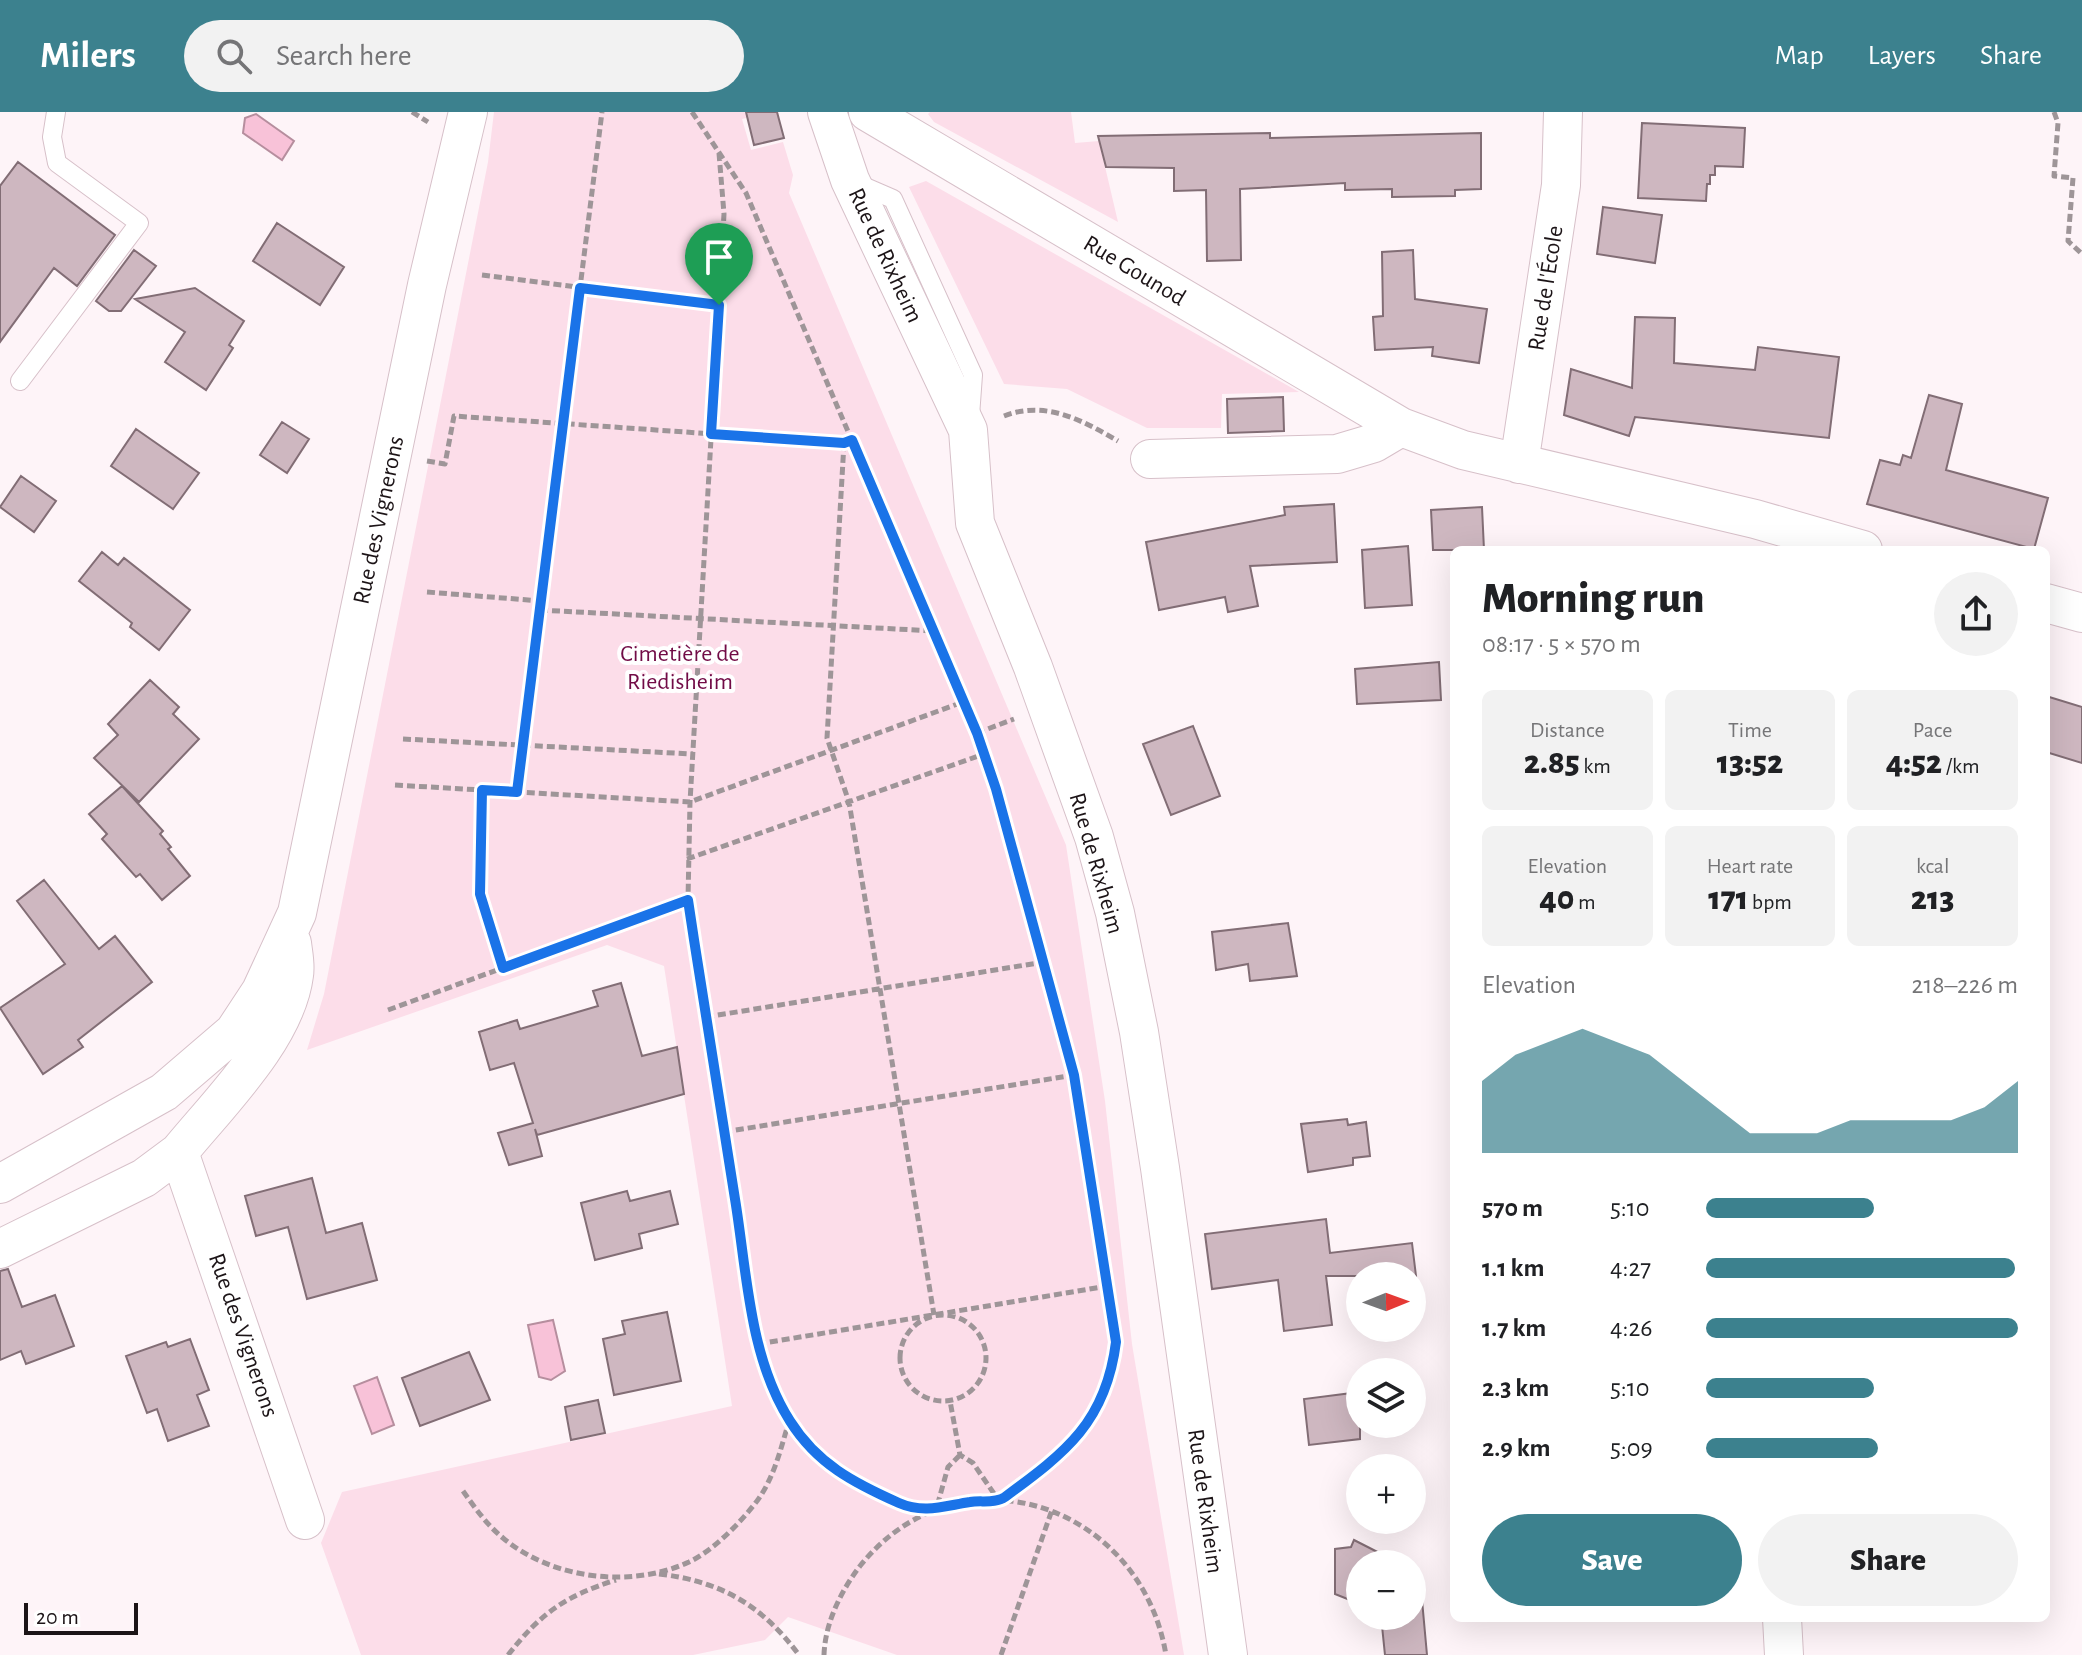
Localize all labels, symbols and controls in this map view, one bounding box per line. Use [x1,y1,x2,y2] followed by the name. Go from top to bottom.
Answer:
[184,20,744,92] search box
[212,34,256,78] icon: search
[40,37,136,75] text: Milers
[276,41,412,71] text: Search here
[1775,42,1824,70] text: Map
[1868,42,1936,70] text: Layers
[1980,42,2042,70] text: Share
[843,184,927,326] street label: Rue de Rixheim
[685,223,753,305] pin
[1522,224,1568,352] street label: Rue de l'École
[1079,231,1190,311] street label: Rue Gounod
[697,235,741,279] icon: arrive
[349,434,409,607] street label: Rue des Vignerons
[1934,572,2018,656] button: share
[1482,577,1705,621] text: Morning run
[1482,631,1641,657] text: 08:17 · 5 × 570 m
[620,642,740,694] park label: Cimetière de Riedisheim
[1530,719,1605,741] text: Distance
[1728,719,1772,741] text: Time
[1913,719,1952,741] text: Pace
[1524,746,1580,780] text: 2.85
[1717,746,1783,780] text: 13:52
[1886,746,1942,780] text: 4:52
[1580,755,1611,777] text: km
[1942,755,1980,777] text: /km
[1064,790,1128,937] street label: Rue de Rixheim
[1528,855,1607,877] text: Elevation
[1707,855,1793,877] text: Heart rate
[1916,855,1949,877] text: kcal
[1539,882,1574,916] text: 40
[1708,882,1748,916] text: 171
[1911,882,1955,916] text: 213
[1574,891,1595,913] text: m
[1748,891,1792,913] text: bpm
[1482,972,1576,998] text: Elevation
[1912,972,2018,998] text: 218–226 m
[1482,1195,1543,1221] text: 570 m
[1610,1195,1650,1221] text: 5:10
[204,1250,282,1420] street label: Rue des Vignerons
[1482,1255,1544,1281] text: 1.1 km
[1610,1255,1651,1281] text: 4:27
[1346,1262,1426,1342] north arrow
[1346,1262,1426,1630] map controls
[1482,1315,1546,1341] text: 1.7 km
[1610,1315,1653,1341] text: 4:26
[1346,1358,1426,1438] button: layers
[1482,1375,1549,1401] text: 2.3 km
[1610,1375,1650,1401] text: 5:10
[1183,1427,1227,1575] street label: Rue de Rixheim
[1482,1435,1551,1461] text: 2.9 km
[1610,1435,1653,1461] text: 5:09
[1346,1454,1426,1534] button: +
[1482,1514,1742,1606] button: Save
[1758,1514,2018,1606] button: Share
[1346,1550,1426,1630] button: −
[24,1599,138,1635] scale bar
[36,1606,79,1628] text: 20 m

